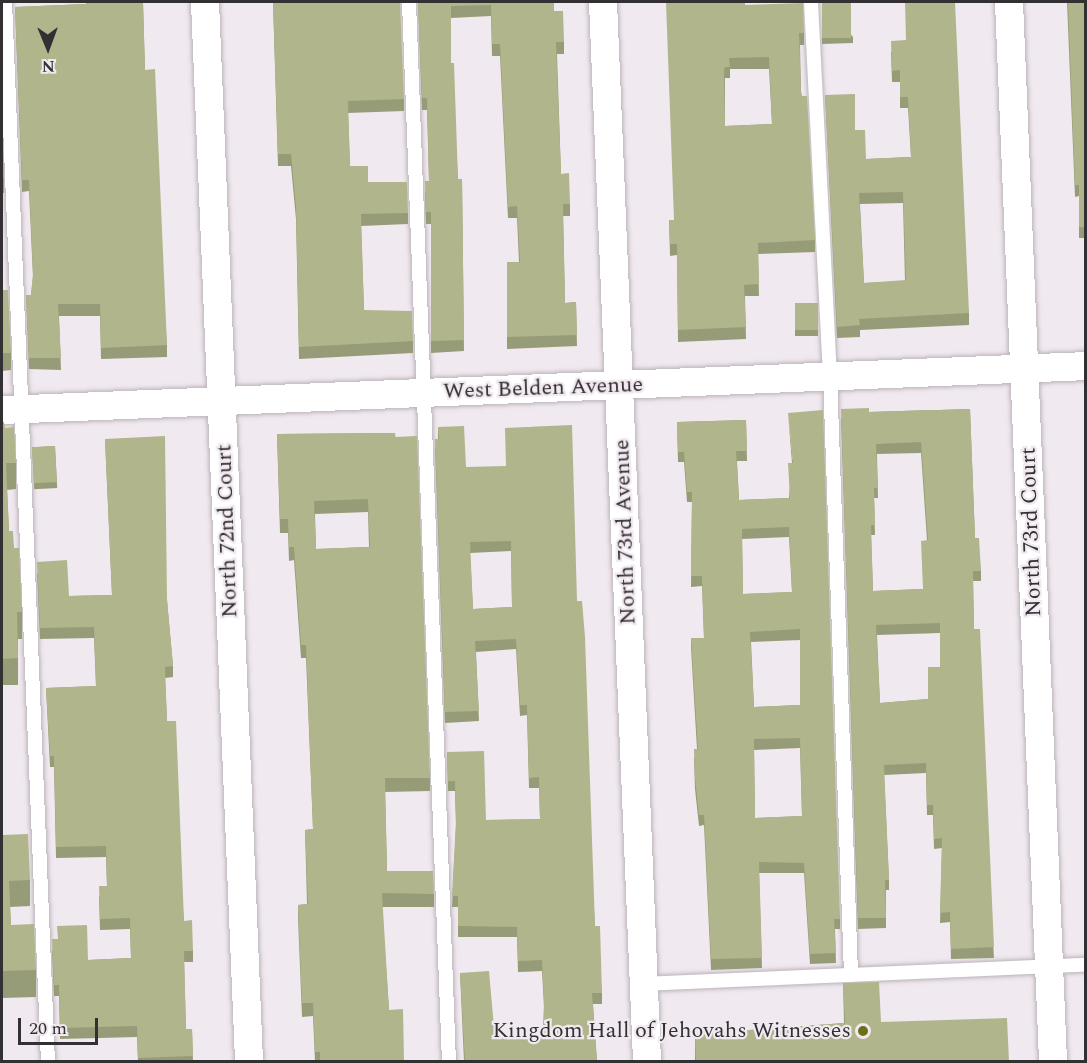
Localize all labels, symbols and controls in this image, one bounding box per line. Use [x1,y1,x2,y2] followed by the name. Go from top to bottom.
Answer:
[18,18,78,78] north arrow
[42,54,55,78] text: N
[443,371,643,405] street label: West Belden Avenue
[609,439,641,625] street label: North 73rd Avenue
[211,444,243,618] street label: North 72nd Court
[1015,447,1047,617] street label: North 73rd Court
[21,1006,100,1044] scale bar
[29,1015,67,1042] text: 20 m
[492,1018,851,1044] place label: Kingdom Hall of Jehovahs Witnesses
[856,1024,870,1038] marker: Kingdom Hall of Jehovahs Witnesses

